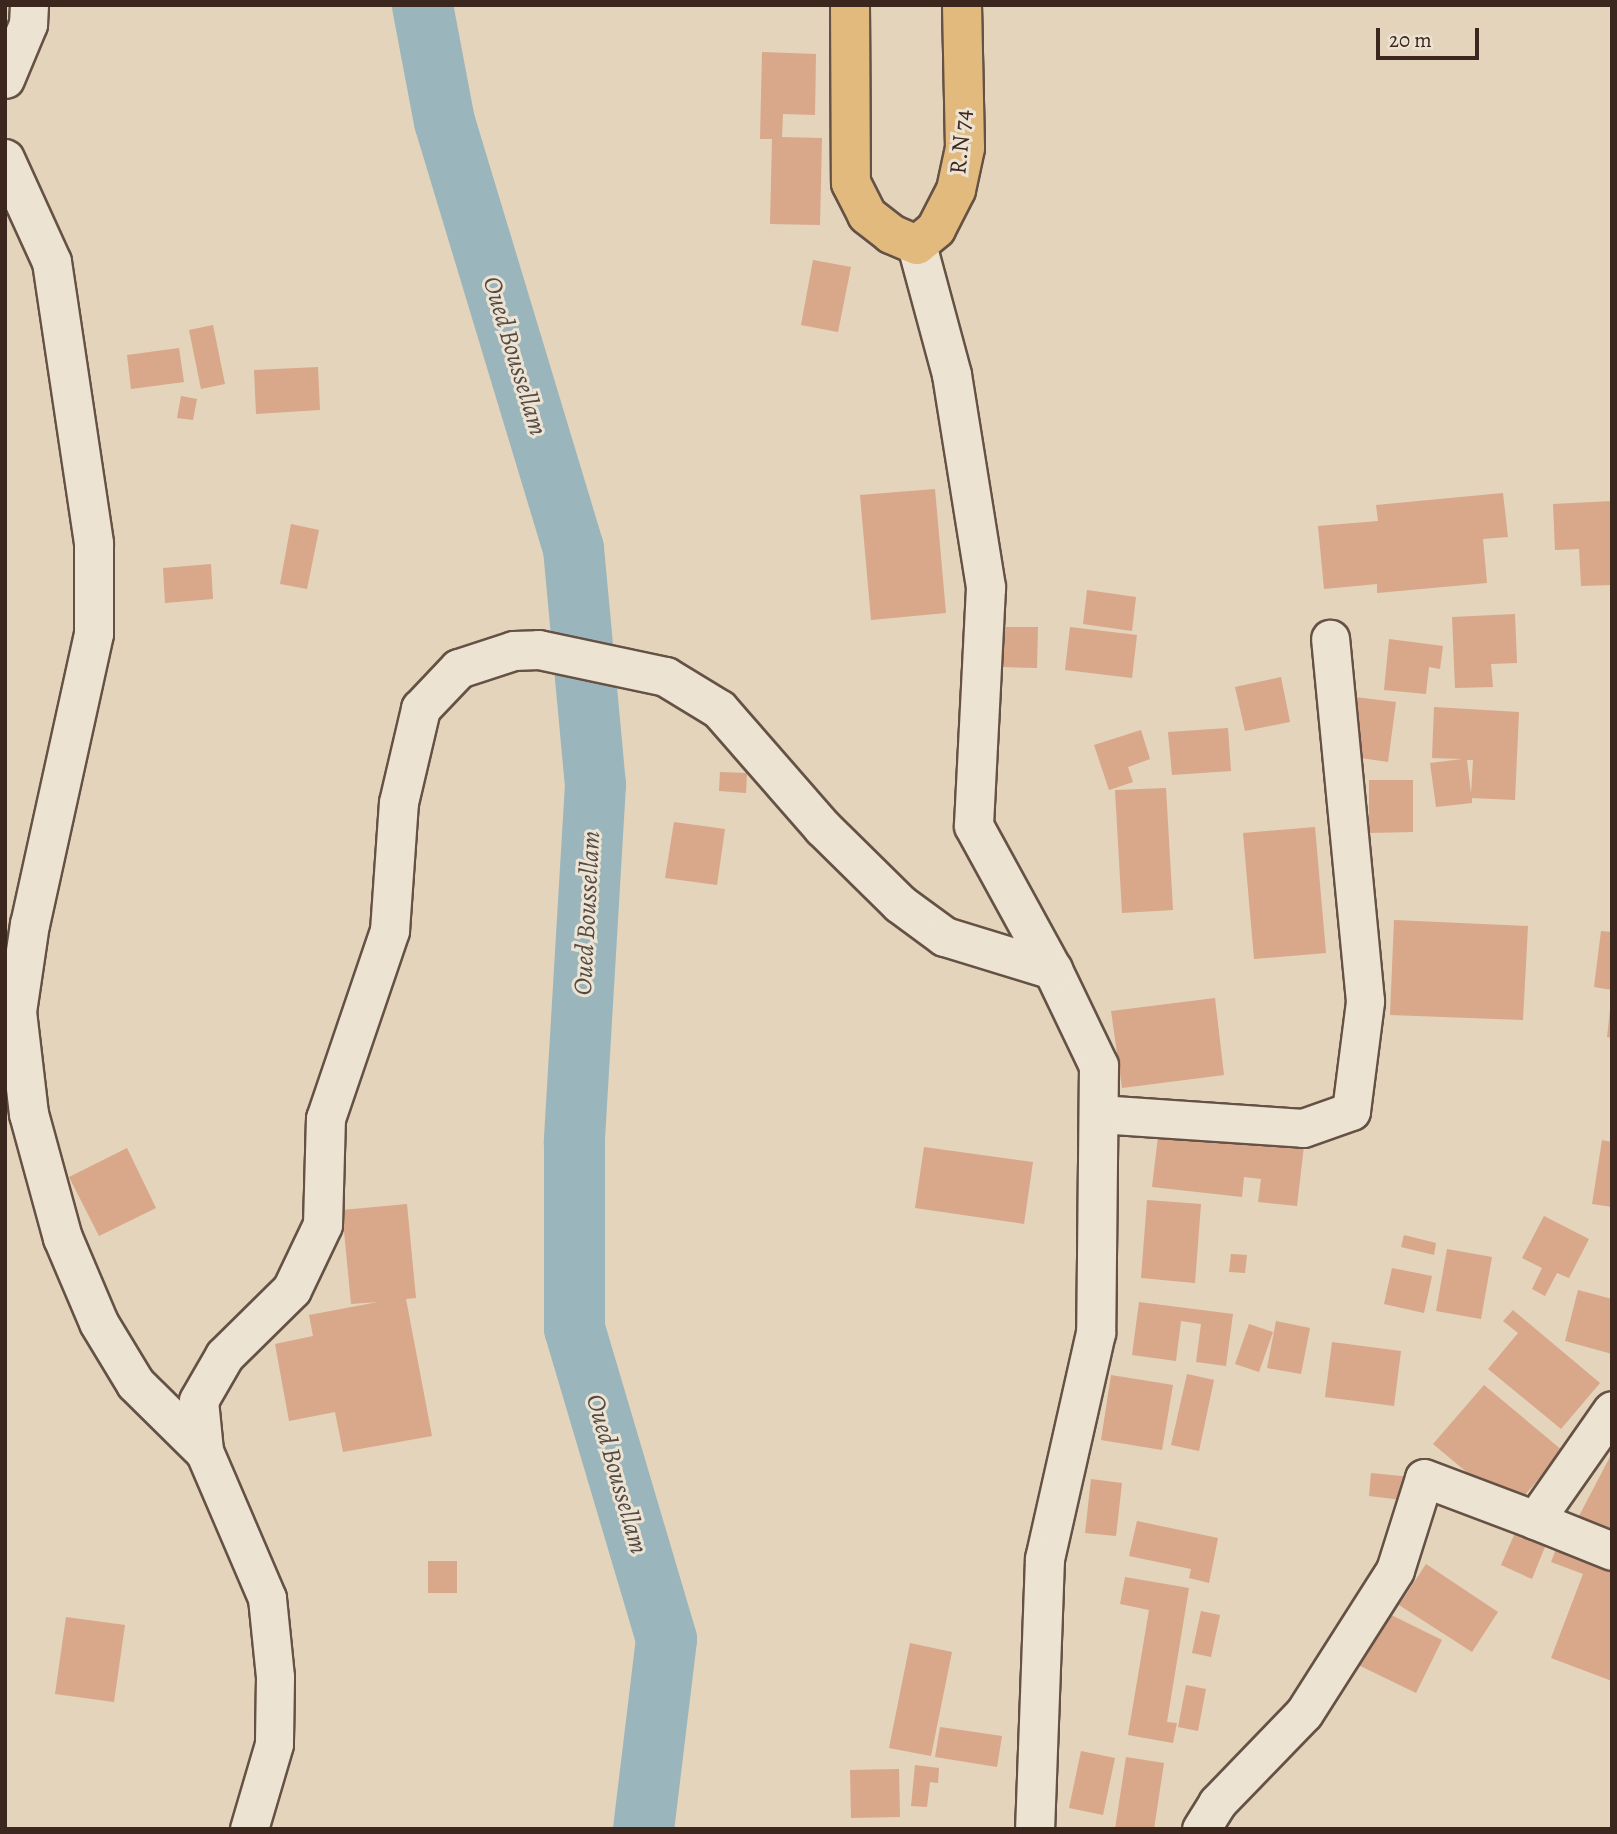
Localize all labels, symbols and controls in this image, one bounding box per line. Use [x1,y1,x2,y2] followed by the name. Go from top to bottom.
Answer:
[1379,14,1482,58] scale bar
[1389,26,1432,54] text: 20 m
[944,108,978,176] street label: R.N 74
[476,273,554,439] water label: Oued Boussellam
[567,830,607,996] water label: Oued Boussellam
[579,1391,655,1557] water label: Oued Boussellam

